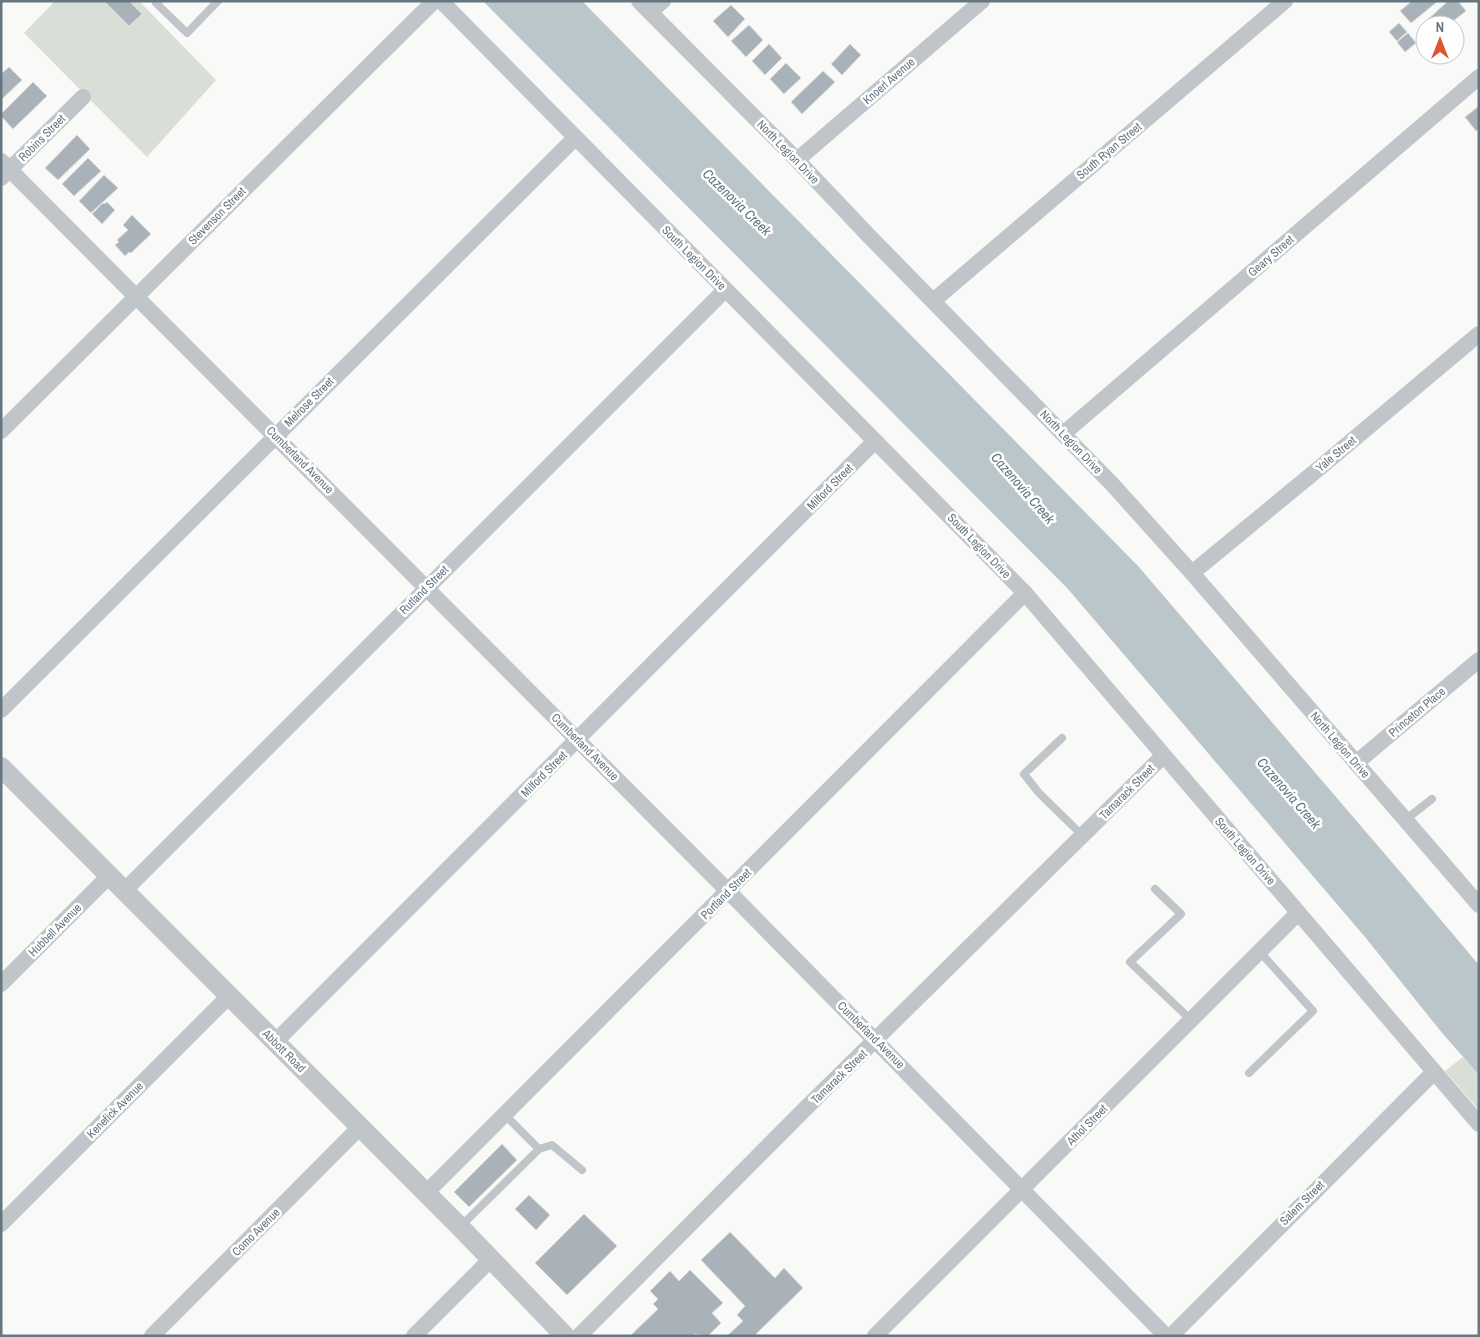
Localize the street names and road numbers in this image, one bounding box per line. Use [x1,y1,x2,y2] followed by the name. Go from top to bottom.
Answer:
[860,54,918,108] street label: Knoerl Avenue
[15,111,69,165] street label: Robins Street
[753,117,823,187] street label: North Legion Drive
[1073,119,1145,183] street label: South Ryan Street
[185,183,250,248] street label: Stevenson Street
[658,222,730,294] street label: South Legion Drive
[1245,231,1297,280] street label: Geary Street
[281,374,337,430] street label: Melrose Street
[1036,407,1106,477] street label: North Legion Drive
[263,423,337,497] street label: Cumberland Avenue
[1312,432,1360,476] street label: Yale Street
[803,460,857,514] street label: Milford Street
[944,510,1014,582] street label: South Legion Drive
[396,562,452,618] street label: Rutland Street
[1385,684,1449,740] street label: Princeton Place
[1307,708,1373,782] street label: North Legion Drive
[548,710,622,784] street label: Cumberland Avenue
[517,747,571,801] street label: Milford Street
[1096,761,1158,823] street label: Tamarack Street
[1211,814,1279,888] street label: South Legion Drive
[697,865,755,923] street label: Portland Street
[25,900,85,960] street label: Hubbell Avenue
[834,998,908,1072] street label: Cumberland Avenue
[258,1025,309,1076] street label: Abbott Road
[808,1046,871,1108] street label: Tamarack Street
[83,1078,147,1142] street label: Kenefick Avenue
[1062,1101,1111,1150] street label: Athol Street
[1276,1177,1328,1229] street label: Salem Street
[229,1205,283,1259] street label: Como Avenue

